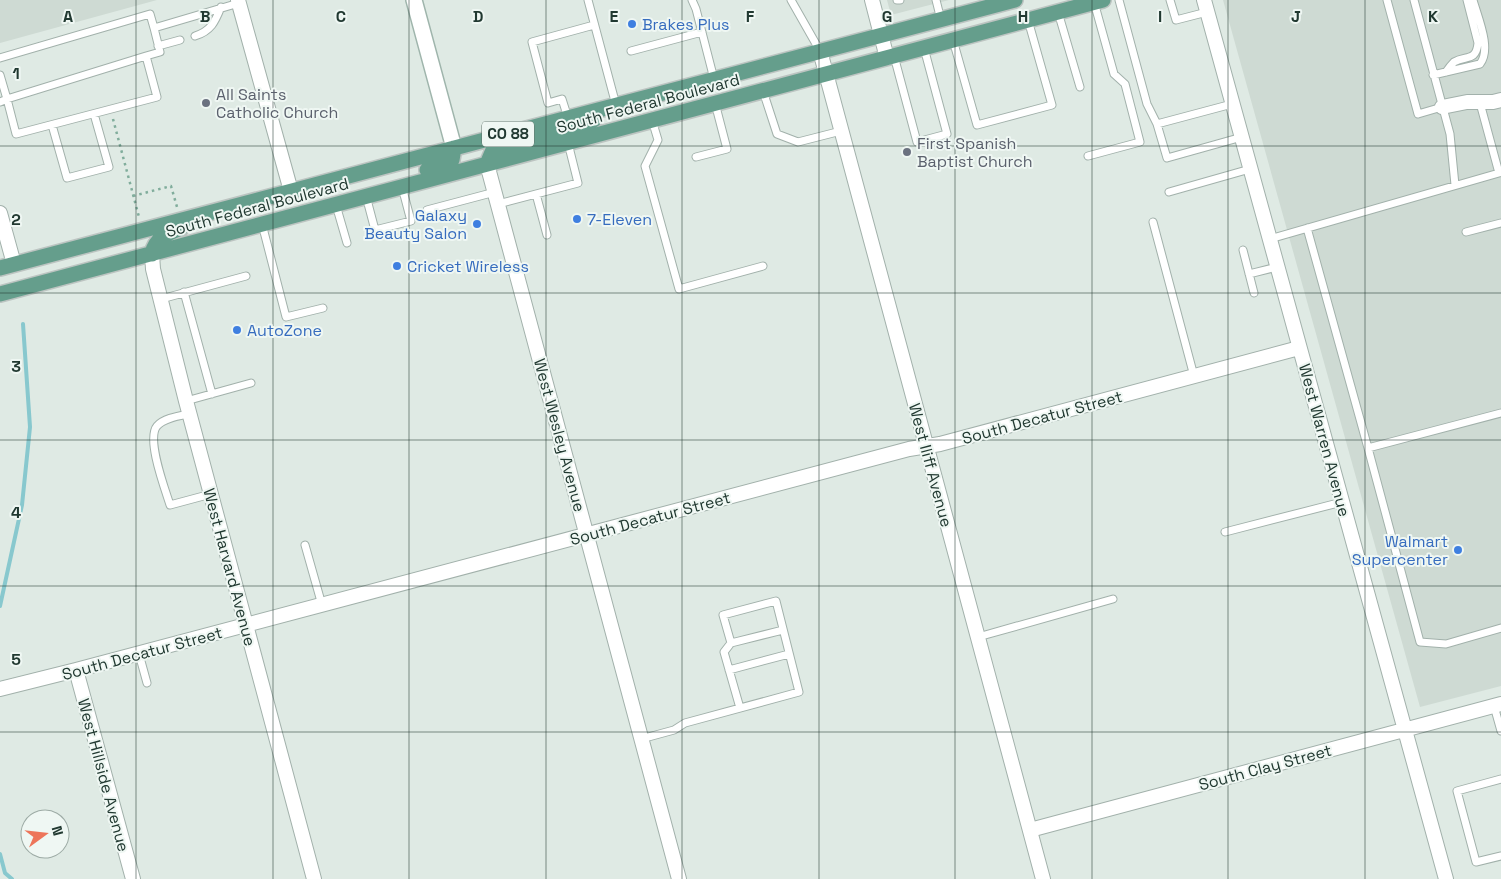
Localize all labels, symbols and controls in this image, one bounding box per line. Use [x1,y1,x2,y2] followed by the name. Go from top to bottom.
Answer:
[63,6,73,27] text: A
[200,6,210,27] text: B
[336,6,346,27] text: C
[473,6,483,27] text: D
[610,6,619,27] text: E
[746,6,755,27] text: F
[882,6,892,27] text: G
[1018,6,1028,27] text: H
[1158,6,1162,27] text: I
[1291,6,1301,27] text: J
[1428,6,1438,27] text: K
[642,14,730,35] place label: Brakes Plus
[626,18,638,30] marker: Brakes Plus
[12,63,20,84] text: 1
[554,69,742,138] street label: South Federal Boulevard
[216,84,338,123] place label: All Saints Catholic Church
[200,97,212,109] marker: All Saints Catholic Church
[482,122,534,146] road number: CO 88
[917,133,1033,172] place label: First Spanish Baptist Church
[901,146,913,158] marker: First Spanish Baptist Church
[163,173,351,242] street label: South Federal Boulevard
[364,205,467,244] place label: Galaxy Beauty Salon
[11,209,21,230] text: 2
[587,209,652,230] place label: 7-Eleven
[571,213,583,225] marker: 7-Eleven
[471,218,483,230] marker: Galaxy Beauty Salon
[407,256,529,277] place label: Cricket Wireless
[391,260,403,272] marker: Cricket Wireless
[247,320,322,341] place label: AutoZone
[231,324,243,336] marker: AutoZone
[11,356,21,377] text: 3
[529,356,590,514] street label: West Wesley Avenue
[1294,361,1355,519] street label: West Warren Avenue
[960,386,1125,449] street label: South Decatur Street
[904,401,957,529] street label: West Iliff Avenue
[198,486,261,648] street label: West Harvard Avenue
[568,487,733,550] street label: South Decatur Street
[11,502,21,523] text: 4
[1352,531,1448,570] place label: Walmart Supercenter
[1452,544,1464,556] marker: Walmart Supercenter
[60,622,225,685] street label: South Decatur Street
[11,649,21,670] text: 5
[73,696,134,854] street label: West Hillside Avenue
[1196,740,1334,795] street label: South Clay Street
[20,809,70,859] north arrow
[48,824,67,838] text: N

